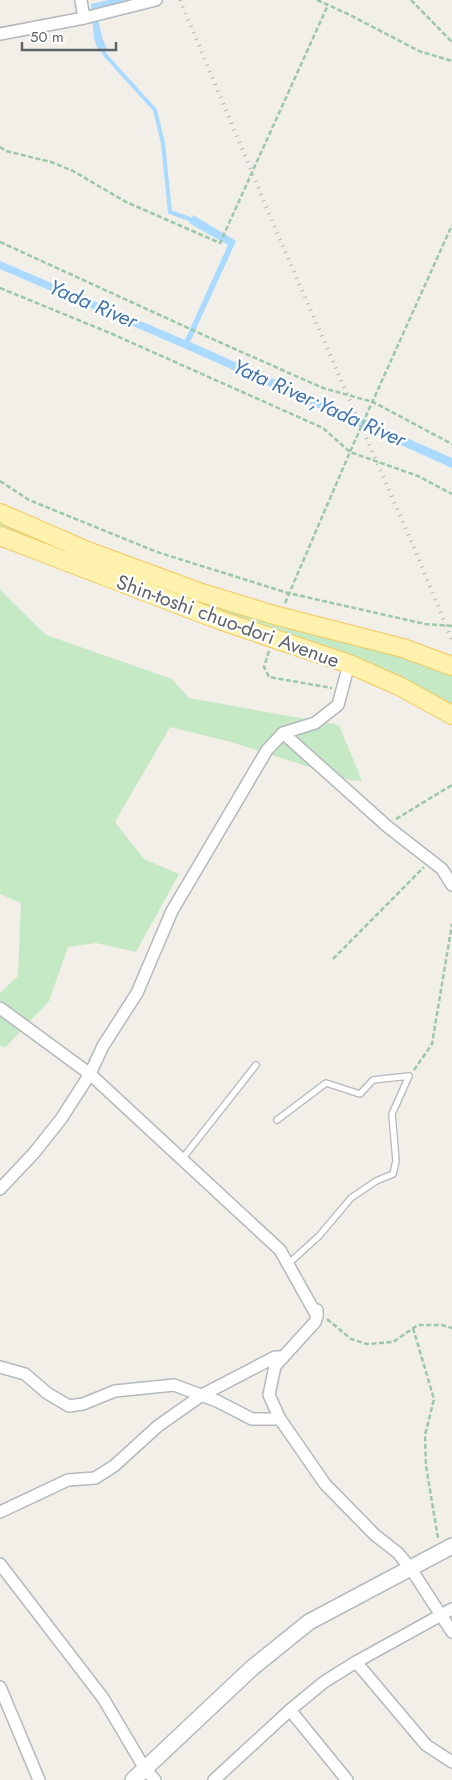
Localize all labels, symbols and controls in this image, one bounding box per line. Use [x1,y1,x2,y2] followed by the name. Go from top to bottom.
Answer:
[22,20,116,52] scale bar
[30,26,64,48] text: 50 m
[44,272,143,336] water label: Yada River
[228,351,411,455] water label: Yata River;Yada River
[112,568,343,675] street label: Shin-toshi chuo-dori Avenue

